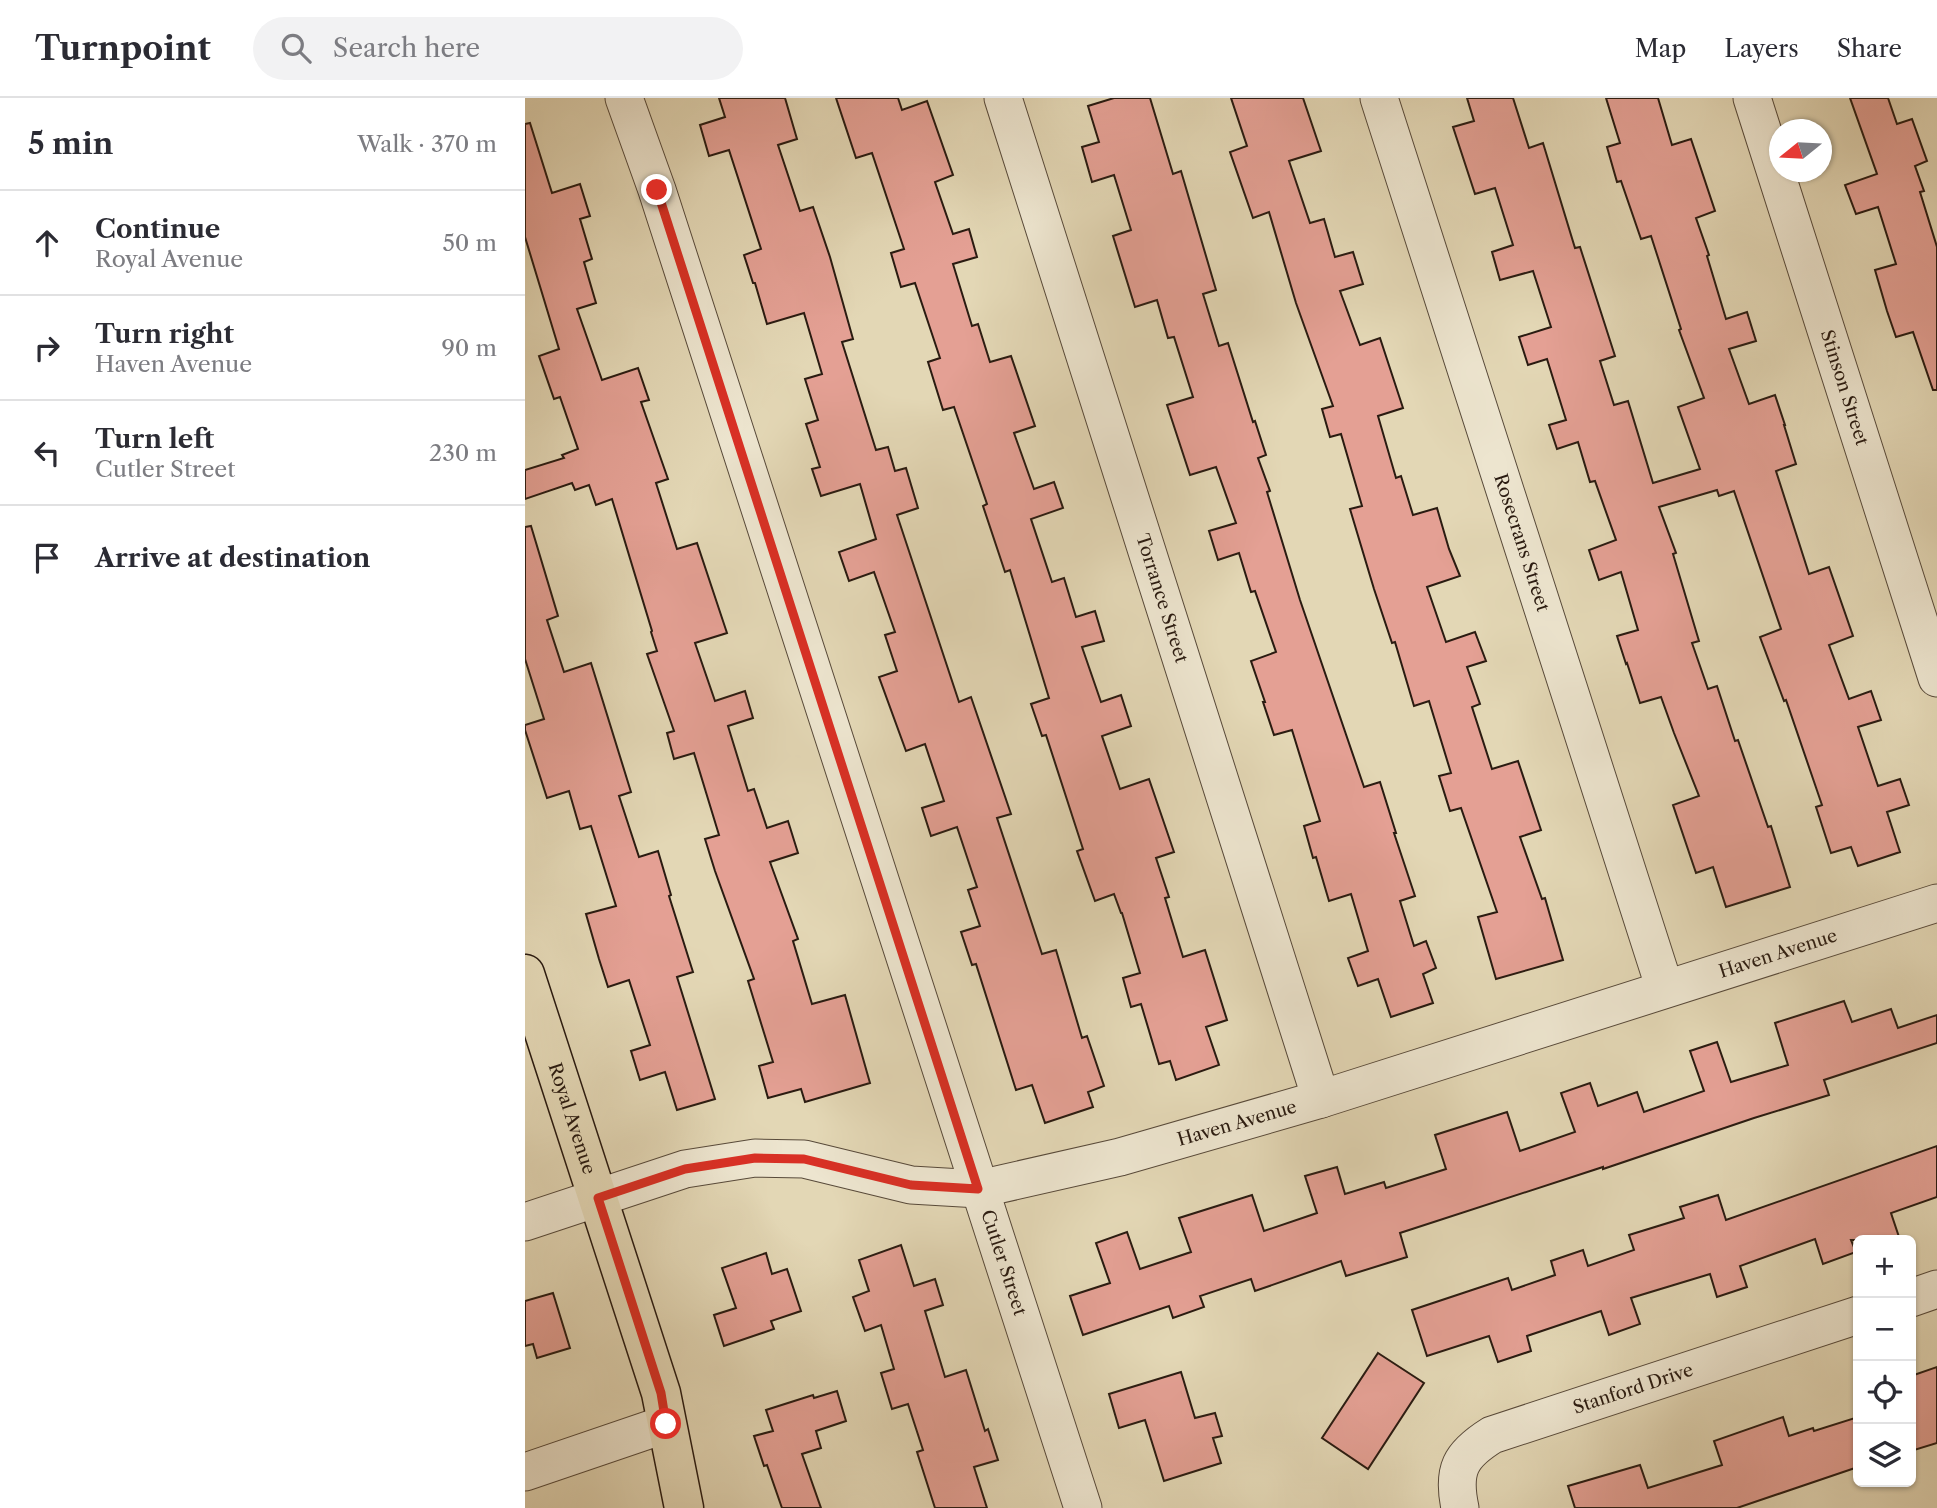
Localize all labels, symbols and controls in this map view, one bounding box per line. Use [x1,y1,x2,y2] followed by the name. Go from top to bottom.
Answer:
[253,17,743,80] search box
[35,28,211,69] text: Turnpoint
[277,29,315,67] icon: search
[333,32,480,64] text: Search here
[1635,34,1686,63] text: Map
[1724,34,1799,63] text: Layers
[1837,34,1902,63] text: Share
[1769,119,1832,182] north arrow
[28,125,113,162] text: 5 min
[357,130,497,158] text: Walk · 370 m
[641,174,672,205] route end
[95,213,220,245] text: Continue
[28,224,66,262] icon: ahead
[442,229,497,257] text: 50 m
[95,245,243,273] text: Royal Avenue
[95,318,234,350] text: Turn right
[1816,327,1873,449] street label: Stinson Street
[28,329,66,367] icon: right
[441,334,497,362] text: 90 m
[95,350,252,378] text: Haven Avenue
[95,423,214,455] text: Turn left
[28,434,66,472] icon: left
[429,439,497,467] text: 230 m
[95,455,235,483] text: Cutler Street
[1489,471,1554,615] street label: Rosecrans Street
[1131,531,1193,666] street label: Torrance Street
[28,539,66,577] icon: arrive
[95,542,370,574] text: Arrive at destination
[1716,924,1840,983] street label: Haven Avenue
[544,1060,600,1177] street label: Royal Avenue
[1175,1096,1299,1151] street label: Haven Avenue
[976,1207,1031,1319] street label: Cutler Street
[1853,1235,1916,1487] map controls
[1853,1235,1916,1298] button: +
[1853,1298,1916,1361] button: −
[1570,1359,1696,1419] street label: Stanford Drive
[1853,1361,1916,1424] button: locate
[650,1408,681,1439] route start
[1853,1424,1916,1487] button: layers

